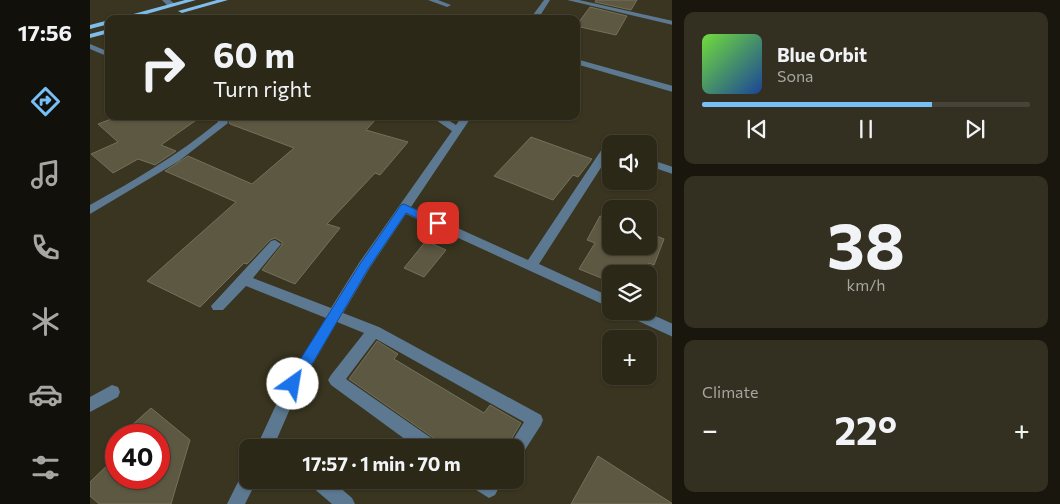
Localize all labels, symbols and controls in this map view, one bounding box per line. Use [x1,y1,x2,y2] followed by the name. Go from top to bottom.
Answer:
[18,19,72,46] text: 17:56
[213,32,295,75] text: 60 m
[130,35,195,100] icon: right
[777,43,867,66] text: Blue Orbit
[777,66,813,85] text: Sona
[213,75,311,102] text: Turn right
[28,84,63,119] icon: directions
[743,115,771,143] icon: previous
[852,115,880,143] icon: pause
[961,115,989,143] icon: next
[602,135,657,385] map controls
[602,135,657,190] button: sound
[28,157,63,192] icon: music
[602,200,657,255] button: search
[417,202,459,244] pin
[827,203,905,282] text: 38
[424,209,452,237] icon: arrive
[28,230,63,265] icon: phone
[602,265,657,320] button: layers
[847,275,885,294] text: km/h
[28,304,63,339] icon: climate
[602,330,657,385] button: +
[266,357,318,409] position arrow
[28,377,63,412] icon: car
[702,382,758,401] text: Climate
[834,406,897,453] text: 22°
[702,412,718,446] text: −
[1014,412,1030,446] text: +
[105,424,170,489] speed limit sign: 40
[28,450,63,485] icon: filters
[302,452,461,475] text: 17:57 · 1 min · 70 m

